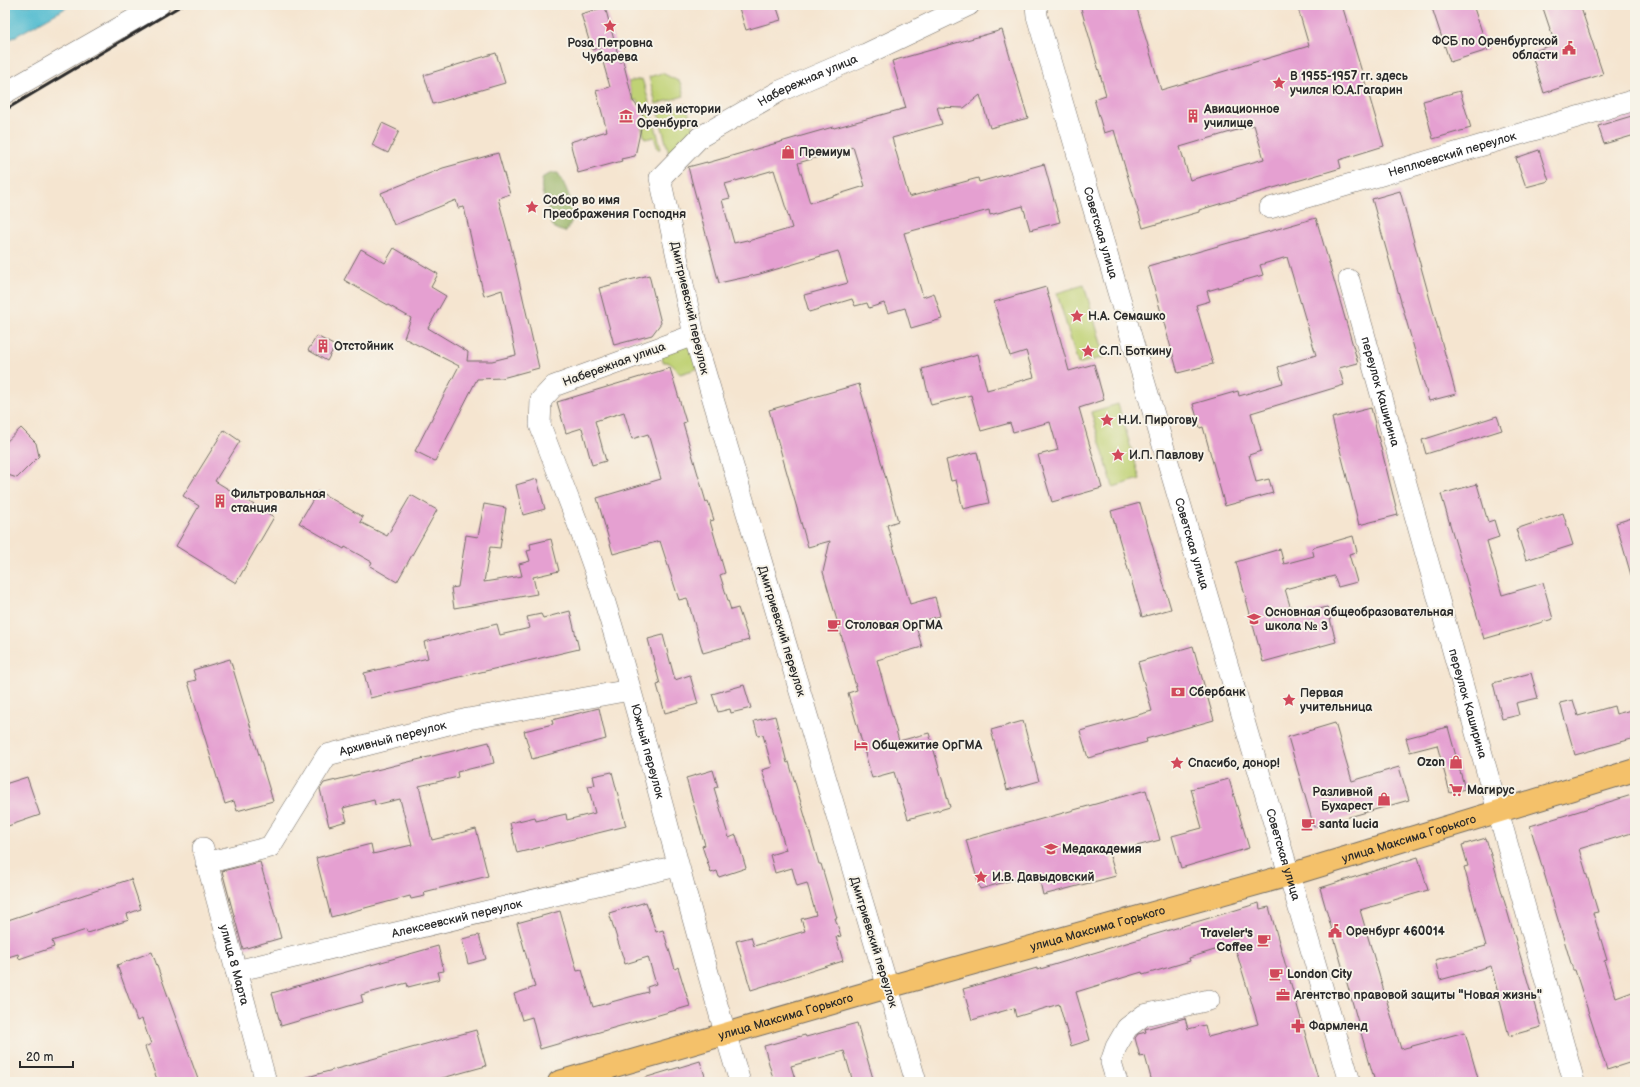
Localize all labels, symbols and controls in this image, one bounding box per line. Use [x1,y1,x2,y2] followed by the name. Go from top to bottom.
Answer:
[602,18,618,34] place icon: Роза Петровна Чубарева
[1432,34,1558,63] place label: ФСБ по Оренбургской области
[567,36,654,65] place label: Роза Петровна Чубарева
[1561,40,1577,56] public building icon: ФСБ по Оренбургской области
[755,52,860,110] street label: Набережная улица
[1290,69,1409,98] place label: В 1955-1957 гг. здесь учился Ю.А.Гагарин
[1271,75,1287,91] place icon: В 1955-1957 гг. здесь учился Ю.А.Гагарин
[637,102,721,131] place label: Музей истории Оренбурга
[1203,102,1280,131] place label: Авиационное училище
[618,108,634,124] museum icon: Музей истории Оренбурга
[1185,108,1201,124] building icon: Авиационное училище
[1387,128,1519,181] street label: Неплюевский переулок
[780,144,796,160] shop icon: Премиум
[799,145,851,160] place label: Премиум
[1080,185,1121,281] street label: Советская улица
[543,193,686,222] place label: Собор во имя Преображения Господня
[524,199,540,215] place icon: Собор во имя Преображения Господня
[667,240,712,377] street label: Дмитриевский переулок
[1069,308,1085,324] place icon: Н.А. Семашко
[1088,309,1166,324] place label: Н.А. Семашко
[1357,335,1402,449] street label: переулок Каширина
[315,338,331,354] building icon: Отстойник
[334,339,394,354] place label: Отстойник
[561,339,668,390] street label: Набережная улица
[1080,343,1096,359] place icon: С.П. Боткину
[1099,344,1172,359] place label: С.П. Боткину
[1099,412,1115,428] place icon: Н.И. Пирогову
[1118,413,1198,428] place label: Н.И. Пирогову
[1110,447,1126,463] place icon: И.П. Павлову
[1129,448,1204,463] place label: И.П. Павлову
[231,487,326,516] place label: Фильтровальная станция
[212,493,228,509] building icon: Фильтровальная станция
[1171,496,1212,592] street label: Советская улица
[754,564,809,699] street label: Дмитриевский переулок
[1265,605,1454,634] place label: Основная общеобразовательная школа № 3
[1246,611,1262,627] school or university icon: Основная общеобразовательная школа № 3
[826,617,842,633] cafe icon: Столовая ОрГМА
[845,618,943,633] place label: Столовая ОрГМА
[1445,647,1490,760] street label: переулок Каширина
[1170,684,1186,700] bank icon: Сбербанк
[1189,685,1246,700] place label: Сбербанк
[1300,686,1373,715] place label: Первая учительница
[1281,692,1297,708] place icon: Первая учительница
[627,702,667,801] street label: Южный переулок
[337,718,449,760] street label: Архивный переулок
[853,737,869,753] hotel icon: Общежитие ОрГМА
[872,738,983,753] place label: Общежитие ОрГМА
[1448,754,1464,770] shop icon: Ozon
[1169,755,1185,771] place icon: Спасибо, донор!
[1417,755,1445,770] place label: Ozon
[1188,756,1280,771] place label: Спасибо, донор!
[1448,782,1464,798] supermarket icon: Магирус
[1467,783,1514,798] place label: Магирус
[1312,785,1373,814] place label: Разливной Бухарест
[1376,791,1392,807] shop icon: Разливной Бухарест
[1262,807,1303,902] street label: Советская улица
[1340,812,1478,867] street label: улица Максима Горького
[1300,816,1316,832] cafe icon: santa lucia
[1319,817,1379,832] place label: santa lucia
[1043,841,1059,857] school or university icon: Медакадемия
[1062,842,1142,857] place label: Медакадемия
[973,869,989,885] place icon: И.В. Давыдовский
[992,870,1094,885] place label: И.В. Давыдовский
[846,875,901,1010] street label: Дмитриевский переулок
[389,896,524,942] street label: Алексеевский переулок
[1028,903,1167,955] street label: улица Максима Горького
[216,923,252,1007] street label: улица 8 Марта
[1327,923,1343,939] public building icon: Оренбург 460014
[1346,924,1445,939] place label: Оренбург 460014
[1200,926,1253,955] place label: Traveler's Coffee
[1256,932,1272,948] cafe icon: Traveler's Coffee
[1268,966,1284,982] cafe icon: London City
[1287,967,1353,982] place label: London City
[1275,987,1291,1003] office icon: Агентство правовой защиты "Новая жизнь"
[1293,988,1542,1003] place label: Агентство правовой защиты "Новая жизнь"
[717,990,855,1044] street label: улица Максима Горького
[1290,1018,1306,1034] pharmacy icon: Фармленд
[1309,1019,1369,1034] place label: Фармленд
[20,1043,73,1069] scale bar
[26,1050,53,1065] text: 20 m

